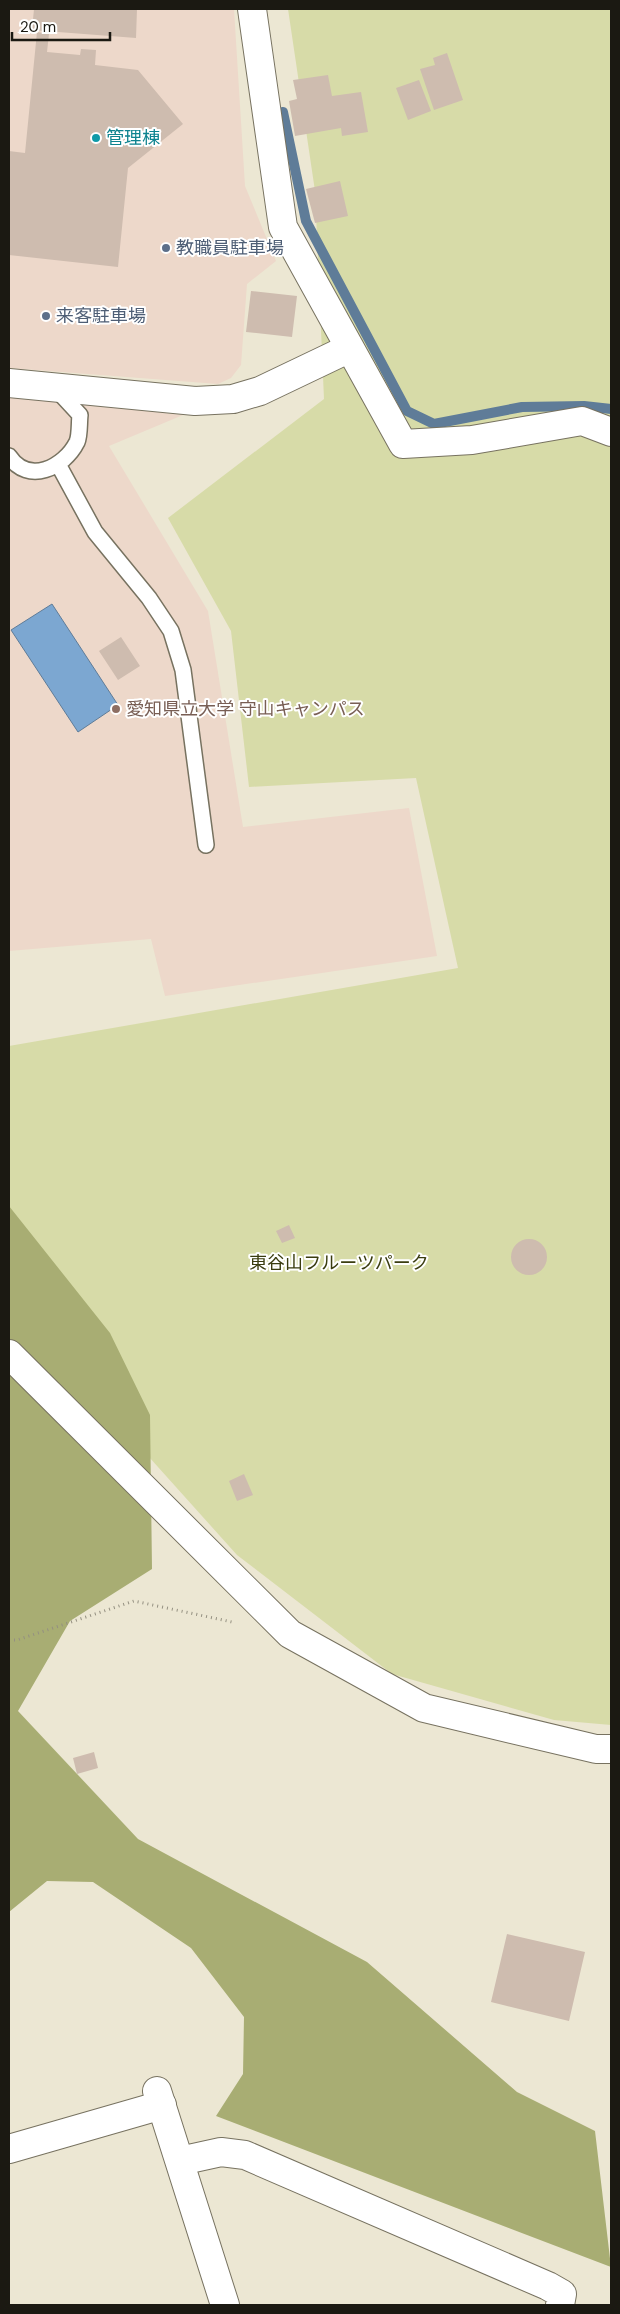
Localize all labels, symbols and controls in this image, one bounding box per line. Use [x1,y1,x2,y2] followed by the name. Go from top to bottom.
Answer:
[12,10,110,42] scale bar
[20,17,56,37] text: 20 m
[106,126,160,150] place label: 管理棟
[90,132,102,144] marker: 管理棟
[176,236,284,260] place label: 教職員駐車場
[160,242,172,254] marker: 教職員駐車場
[56,304,146,328] place label: 来客駐車場
[40,310,52,322] marker: 来客駐車場
[126,697,365,721] place label: 愛知県立大学 守山キャンパス
[110,703,122,715] marker: 愛知県立大学 守山キャンパス
[249,1251,429,1275] park label: 東谷山フルーツパーク

